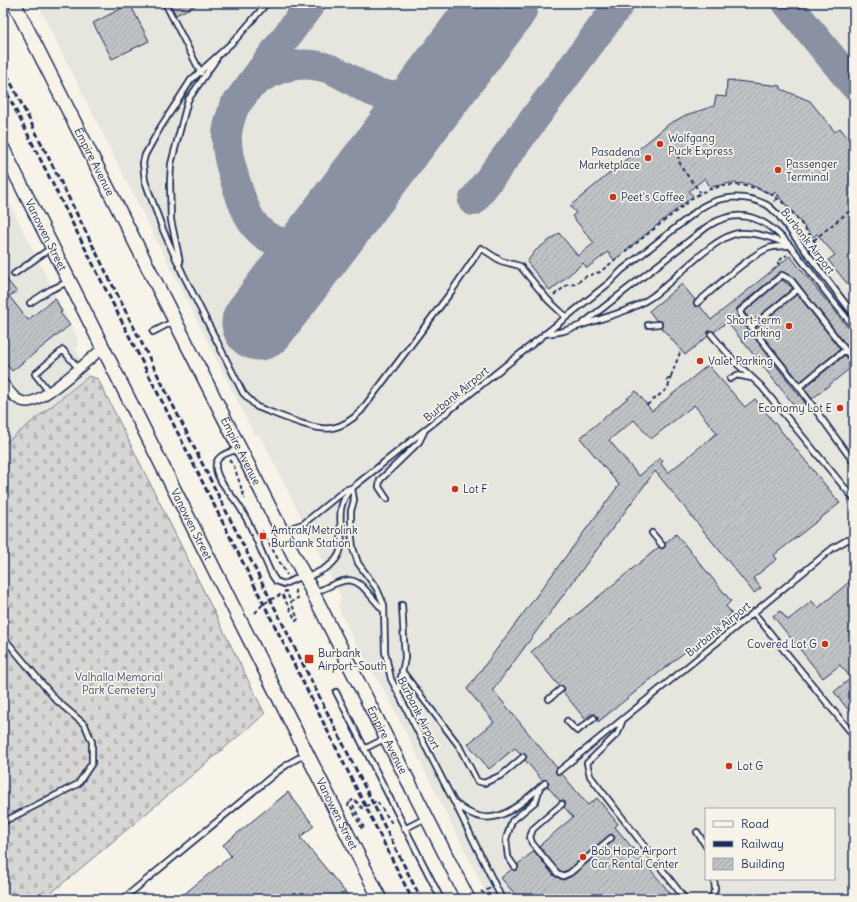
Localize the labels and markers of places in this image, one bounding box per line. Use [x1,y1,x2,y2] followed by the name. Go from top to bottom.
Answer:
[668,131,733,158] place label: Wolfgang Puck Express
[655,139,665,149] marker: Wolfgang Puck Express
[579,145,640,172] place label: Pasadena Marketplace
[643,153,653,163] marker: Pasadena Marketplace
[786,157,838,184] place label: Passenger Terminal
[773,165,783,175] marker: Passenger Terminal
[621,190,685,204] place label: Peet's Coffee
[608,192,618,202] marker: Peet's Coffee
[726,313,781,340] place label: Short-term parking
[784,321,794,331] marker: Short-term parking
[708,354,773,368] place label: Valet Parking
[695,356,705,366] marker: Valet Parking
[758,401,832,415] place label: Economy Lot E
[835,403,845,413] marker: Economy Lot E
[463,482,488,496] place label: Lot F
[450,484,460,494] marker: Lot F
[271,523,358,550] place label: Amtrak/Metrolink Burbank Station
[258,531,268,541] marker: Amtrak/Metrolink Burbank Station
[747,637,817,651] place label: Covered Lot G
[820,639,830,649] marker: Covered Lot G
[318,646,387,673] place label: Burbank Airport–South
[303,653,315,665] marker: Burbank Airport–South
[737,759,763,773] place label: Lot G
[724,761,734,771] marker: Lot G
[591,844,679,871] place label: Bob Hope Airport Car Rental Center
[578,852,588,862] marker: Bob Hope Airport Car Rental Center

